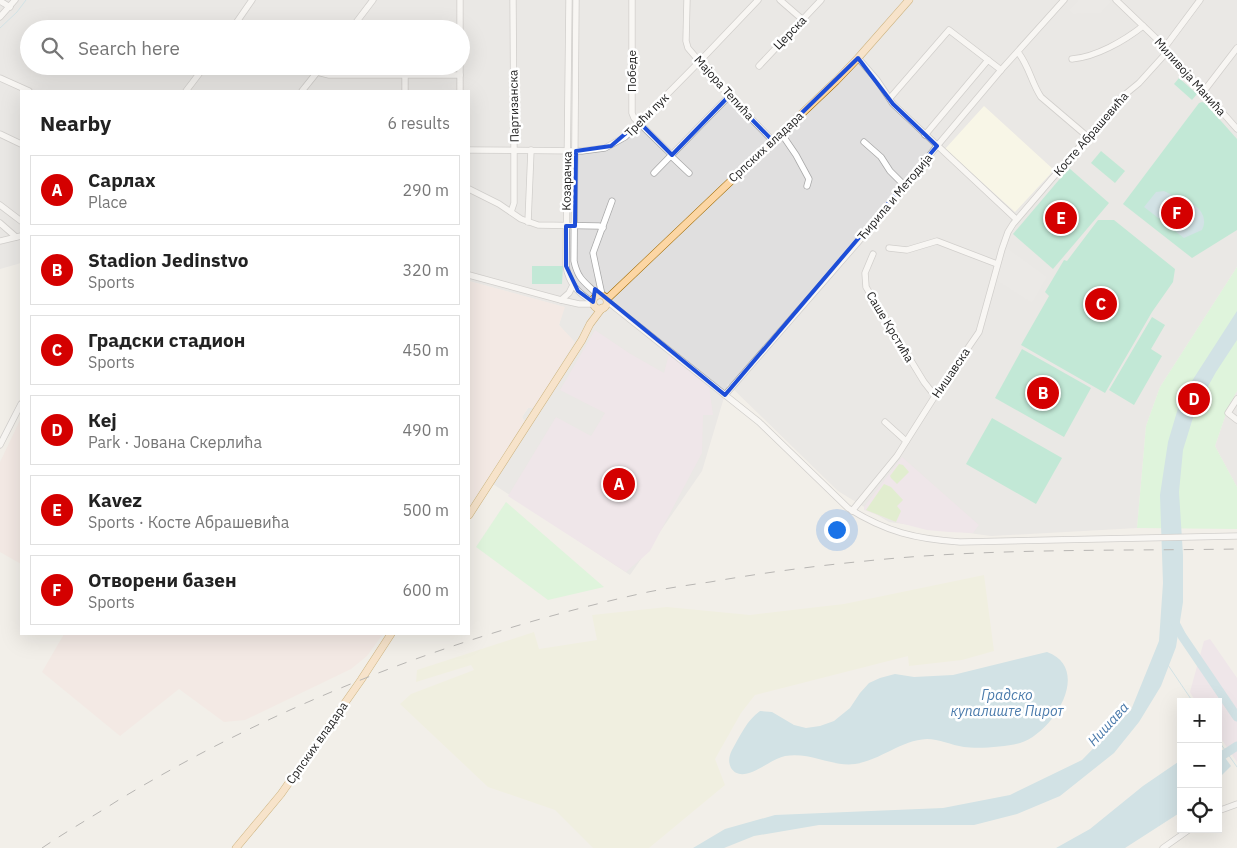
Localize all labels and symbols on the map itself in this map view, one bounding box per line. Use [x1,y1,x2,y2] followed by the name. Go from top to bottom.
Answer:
[770,12,810,53] street label: Церска
[1151,35,1230,119] street label: Миливоја Манића
[624,49,639,92] street label: Победе
[691,52,758,124] street label: Мајора Тепића
[505,69,522,142] street label: Партизанска
[1050,88,1132,179] street label: Косте Абрашевића
[622,89,672,140] street label: Трећи пук
[725,108,807,185] street label: Српских владара
[854,150,936,243] street label: Ћирила и Методија
[558,151,575,211] street label: Козарачка
[1161,194,1193,232] pin: F
[1045,199,1077,237] pin: E
[1085,285,1117,323] pin: C
[863,289,918,365] street label: Саше Крстића
[928,344,973,401] street label: Нишавска
[1027,374,1059,412] pin: B
[1178,380,1210,418] pin: D
[603,465,635,503] pin: A
[824,517,850,543] your location
[950,686,1064,720] water label: Градско купалиште Пирот
[283,698,351,787] street label: Српских владара
[1084,698,1132,750] water label: Нишава

